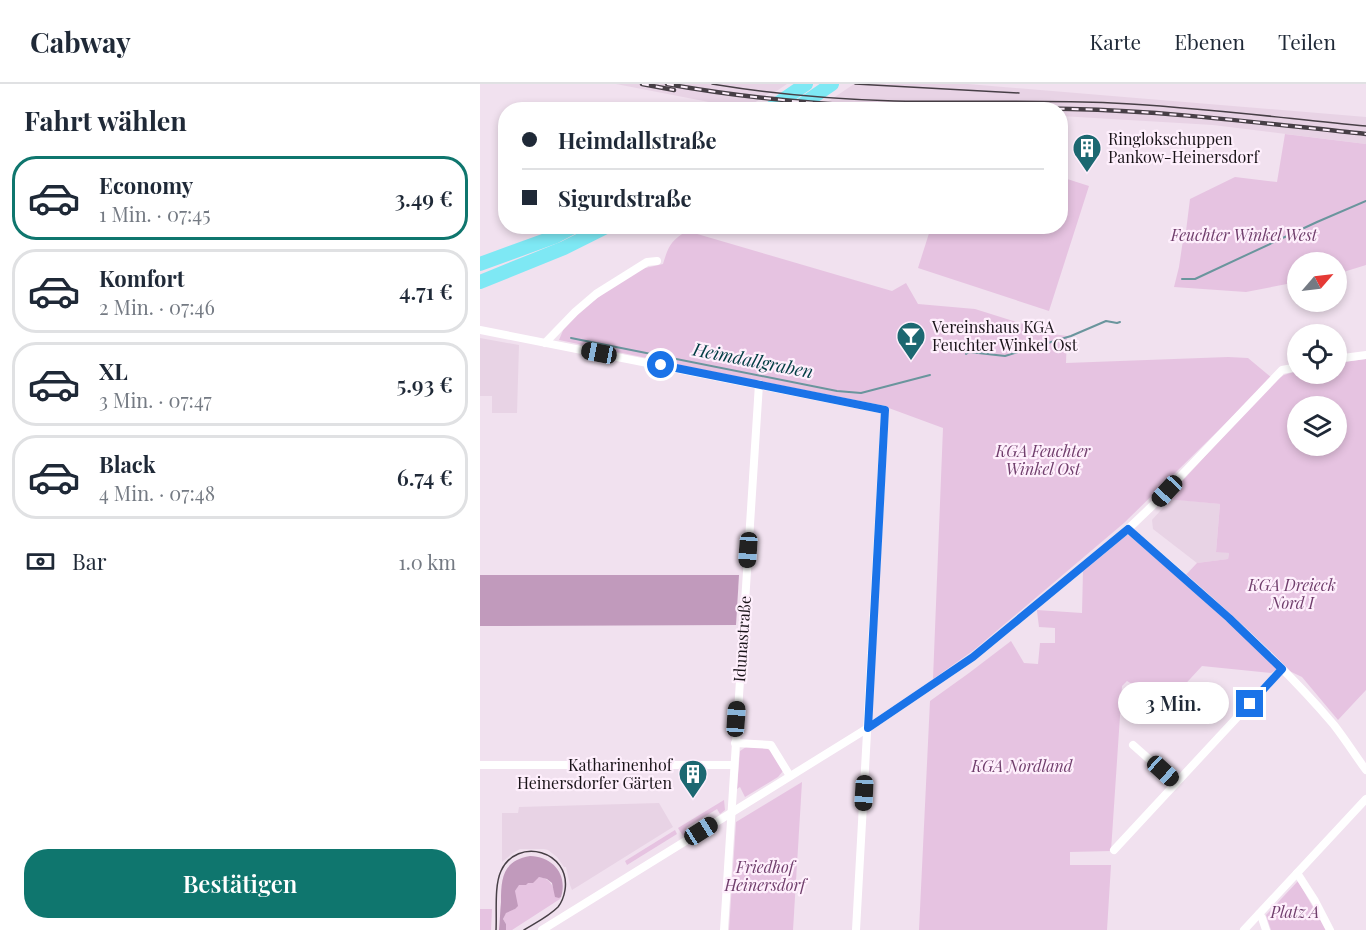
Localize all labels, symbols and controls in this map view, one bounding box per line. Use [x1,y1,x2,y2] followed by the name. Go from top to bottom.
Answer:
[30,23,131,60] text: Cabway
[1090,27,1141,55] text: Karte
[1174,27,1245,55] text: Ebenen
[1278,27,1336,55] text: Teilen
[24,102,187,138] text: Fahrt wählen
[558,125,717,155] text: Heimdallstraße
[1108,128,1260,167] place label: Ringlokschuppen Pankow-Heinersdorf
[1071,132,1103,174] building icon: Ringlokschuppen Pankow-Heinersdorf
[99,170,193,200] text: Economy
[27,171,81,225] icon: car
[395,183,453,213] text: 3.49 €
[558,183,692,213] text: Sigurdstraße
[99,200,211,227] text: 1 Min. · 07:45
[1170,224,1318,245] park label: Feuchter Winkel West
[1287,252,1347,312] north arrow
[1287,252,1347,456] map controls
[99,263,184,293] text: Komfort
[27,264,81,318] icon: car
[399,276,453,306] text: 4.71 €
[99,293,215,320] text: 2 Min. · 07:46
[931,316,1078,355] place label: Vereinshaus KGA Feuchter Winkel Ost
[895,320,927,362] bar icon: Vereinshaus KGA Feuchter Winkel Ost
[1287,324,1347,384] button: locate
[690,336,815,383] water label: Heimdallgraben
[580,341,618,365] car
[647,351,674,378] route start
[99,356,128,386] text: XL
[27,357,81,411] icon: car
[396,369,453,399] text: 5.93 €
[99,386,212,413] text: 3 Min. · 07:47
[1287,396,1347,456] button: layers
[995,440,1092,479] park label: KGA Feuchter Winkel Ost
[99,449,156,479] text: Black
[27,450,81,504] icon: car
[397,462,453,492] text: 6.74 €
[1148,472,1186,510] car
[99,479,215,506] text: 4 Min. · 07:48
[738,531,758,569] car
[24,545,57,578] icon: cash
[72,546,106,576] text: Bar
[398,548,456,575] text: 1.0 km
[1247,574,1336,613] park label: KGA Dreieck Nord I
[728,595,755,683] street label: Idunastraße
[1118,683,1229,725] callout: 3 Min.
[1146,689,1201,716] text: 3 Min.
[1236,690,1263,717] route end
[726,700,746,738] car
[1144,752,1182,790] car
[517,754,674,793] place label: Katharinenhof Heinersdorfer Gärten
[970,755,1074,776] park label: KGA Nordland
[677,758,709,800] building icon: Katharinenhof Heinersdorfer Gärten
[854,775,874,811] car
[681,814,721,848] car
[24,849,456,918] button: Bestätigen
[724,856,808,895] park label: Friedhof Heinersdorf
[1270,901,1319,922] park label: Platz A

